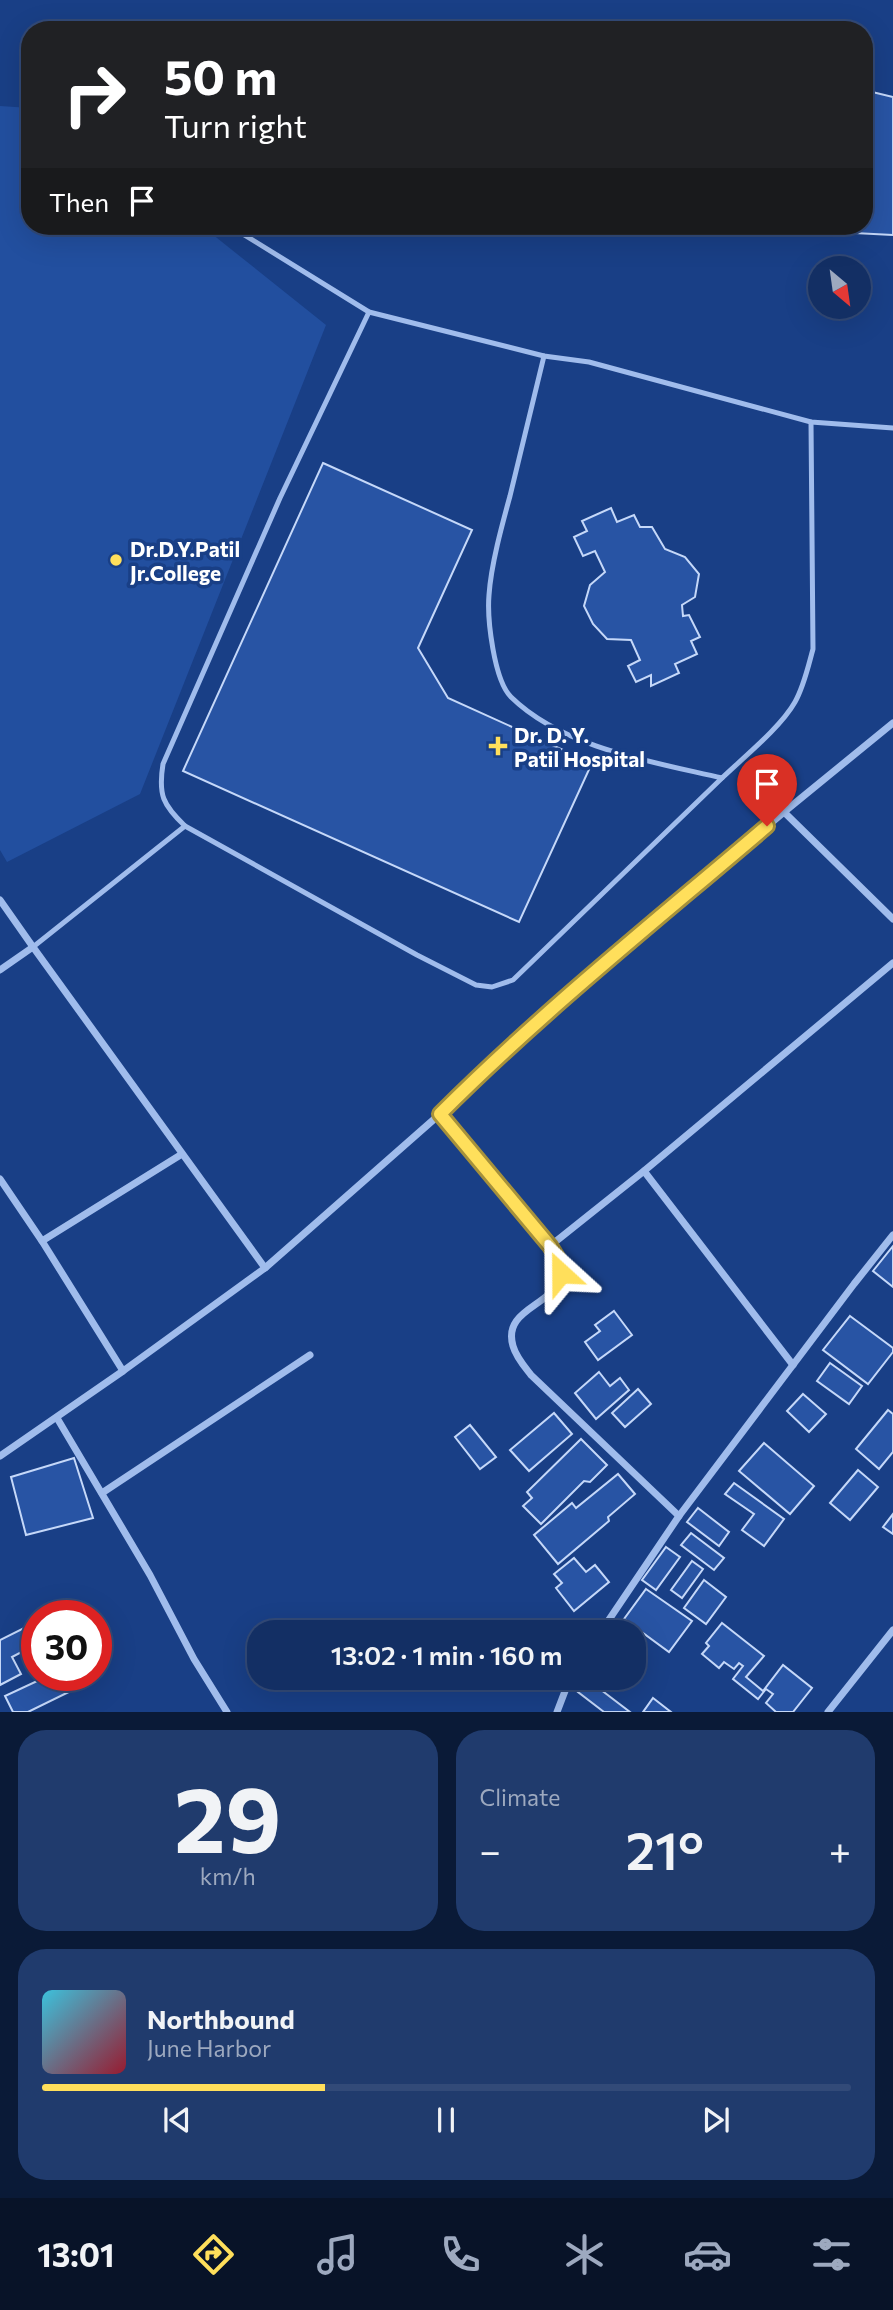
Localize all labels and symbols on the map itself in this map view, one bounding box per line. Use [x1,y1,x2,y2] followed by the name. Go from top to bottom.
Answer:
[808,256,872,318] north arrow
[130,536,240,585] place label: Dr.D.Y.Patil Jr.College
[108,552,124,568] marker: Dr.D.Y.Patil Jr.College
[514,722,645,771] place label: Dr. D. Y. Patil Hospital
[488,736,508,756] marker: Dr. D. Y. Patil Hospital
[737,754,797,826] pin
[524,1236,598,1310] position arrow
[21,1600,112,1691] speed limit sign: 30

